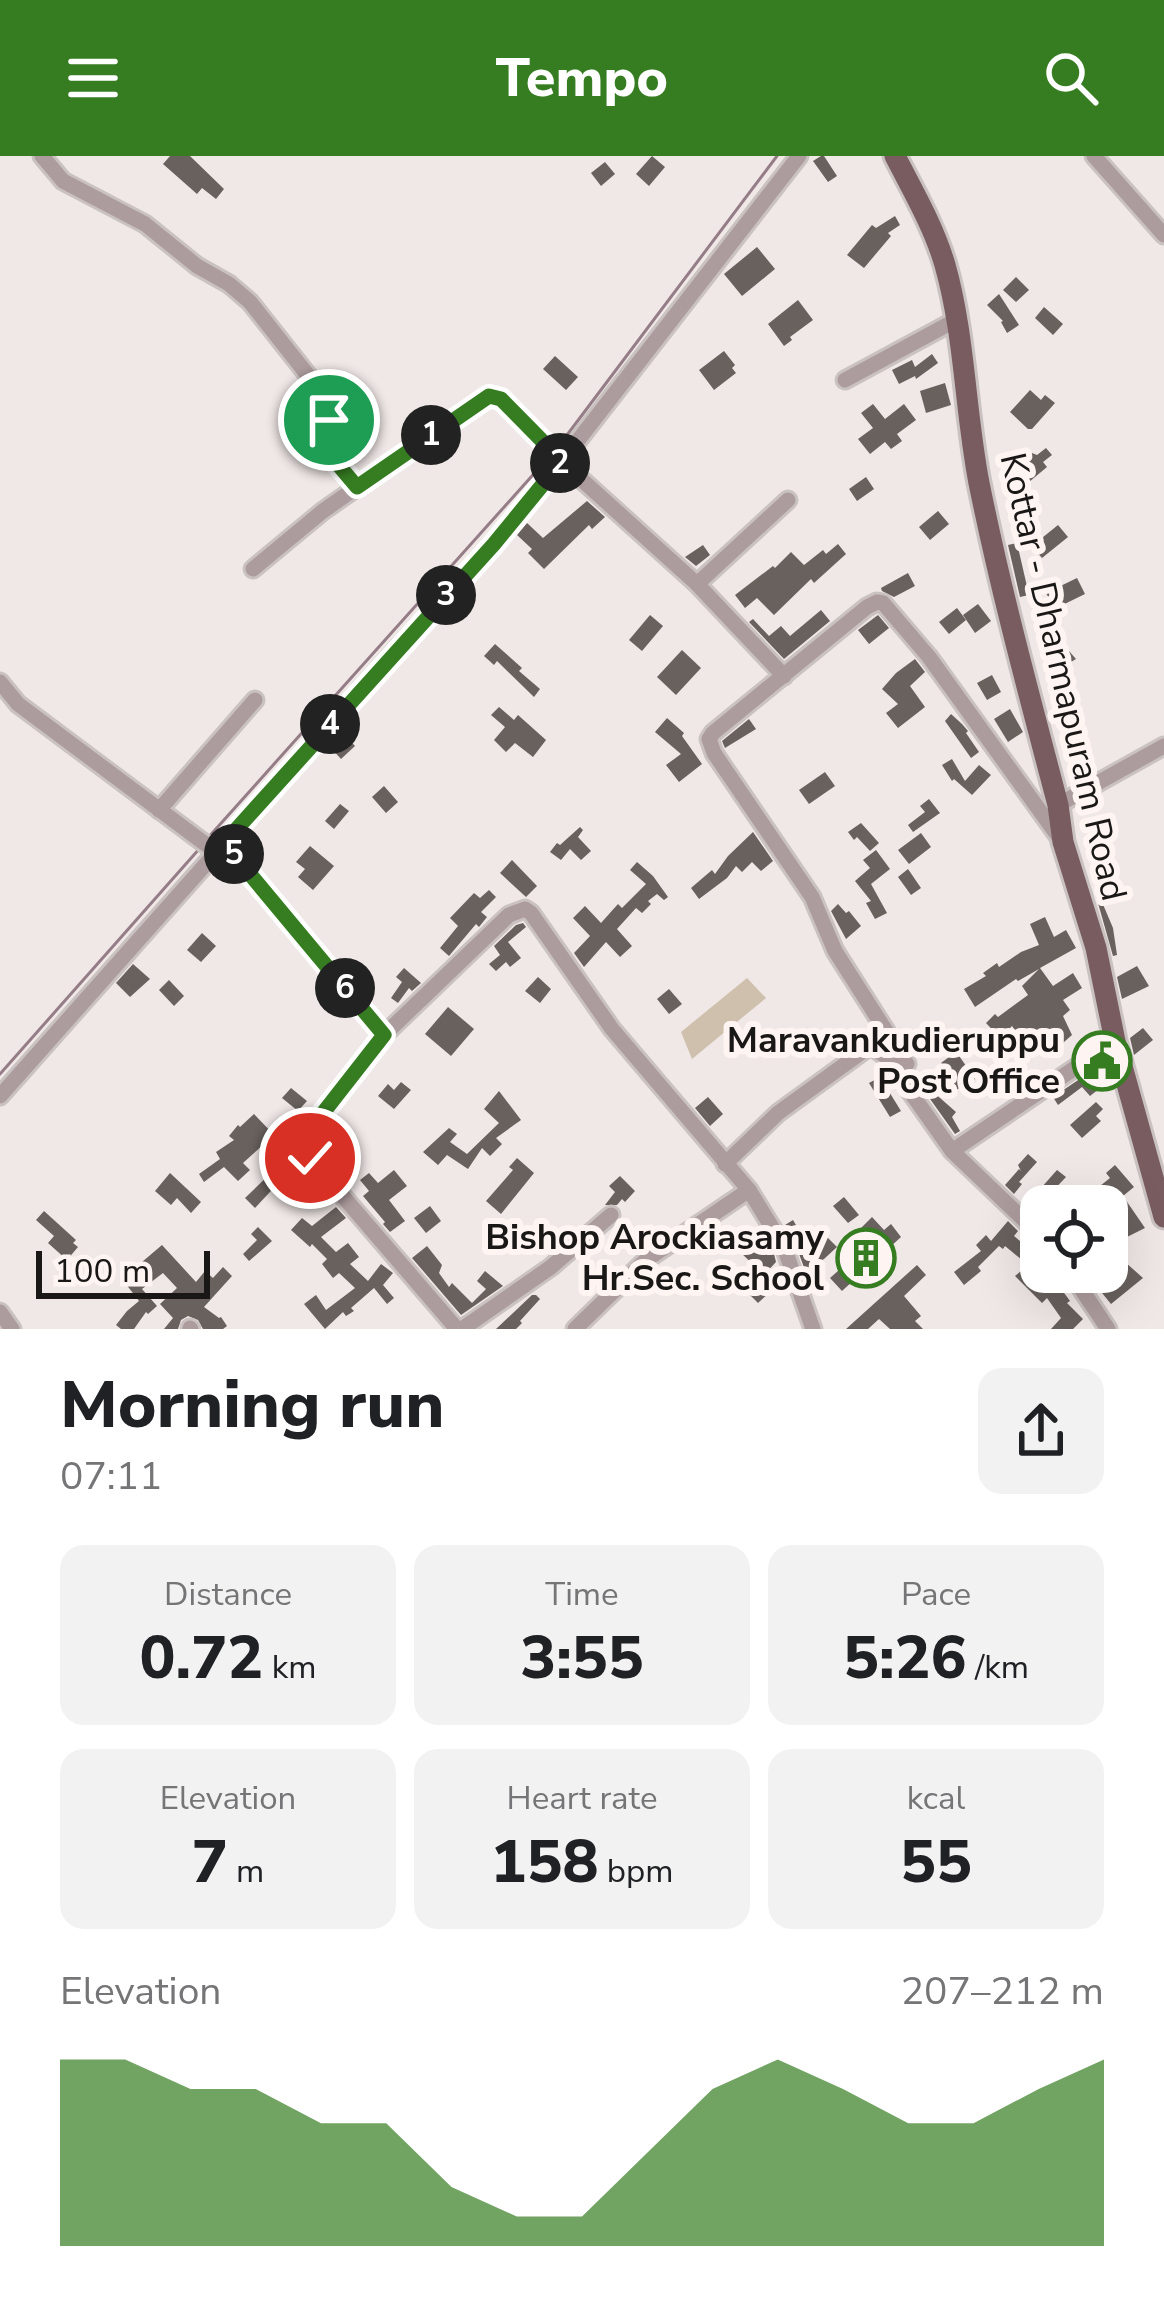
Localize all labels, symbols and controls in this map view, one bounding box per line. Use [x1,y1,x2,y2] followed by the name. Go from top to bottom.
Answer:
[496,41,668,115] text: Tempo
[60,45,126,111] icon: menu
[1038,45,1104,111] icon: search
[278,369,380,471] pin
[296,387,362,453] icon: arrive
[401,405,461,465] pin: 1
[421,412,441,457] text: 1
[530,433,590,493] pin: 2
[550,440,570,485] text: 2
[988,448,1138,906] street label: Kottar - Dharmapuram Road
[416,565,476,625] pin: 3
[436,572,456,617] text: 3
[300,694,360,754] pin: 4
[320,701,340,746] text: 4
[204,824,264,884] pin: 5
[224,831,244,876] text: 5
[315,958,375,1018] pin: 6
[335,965,355,1010] text: 6
[727,1016,1060,1106] place label: Maravankudieruppu Post Office
[1071,1030,1133,1092] public building icon: Maravankudieruppu Post Office
[259,1107,361,1209] pin
[277,1125,343,1191] icon: check
[1020,1185,1128,1293] map controls
[1020,1185,1128,1293] button: locate
[485,1213,825,1303] place label: Bishop Arockiasamy Hr.Sec. School
[835,1227,897,1289] building icon: Bishop Arockiasamy Hr.Sec. School
[36,1245,210,1298] scale bar
[54,1249,150,1294] text: 100 m
[60,1360,444,1450] text: Morning run
[978,1368,1104,1494] button: share
[60,1450,163,1503] text: 07:11
[164,1572,292,1617] text: Distance
[545,1572,619,1617] text: Time
[901,1572,971,1617] text: Pace
[140,1617,263,1699] text: 0.72
[520,1617,644,1699] text: 3:55
[843,1617,967,1699] text: 5:26
[263,1645,316,1690] text: km
[967,1645,1029,1690] text: /km
[160,1776,296,1821] text: Elevation
[507,1776,657,1821] text: Heart rate
[907,1776,965,1821] text: kcal
[192,1821,228,1903] text: 7
[490,1821,598,1903] text: 158
[900,1821,972,1903] text: 55
[228,1849,264,1894] text: m
[598,1849,674,1894] text: bpm
[60,1965,221,2018] text: Elevation
[901,1965,1104,2018] text: 207–212 m

